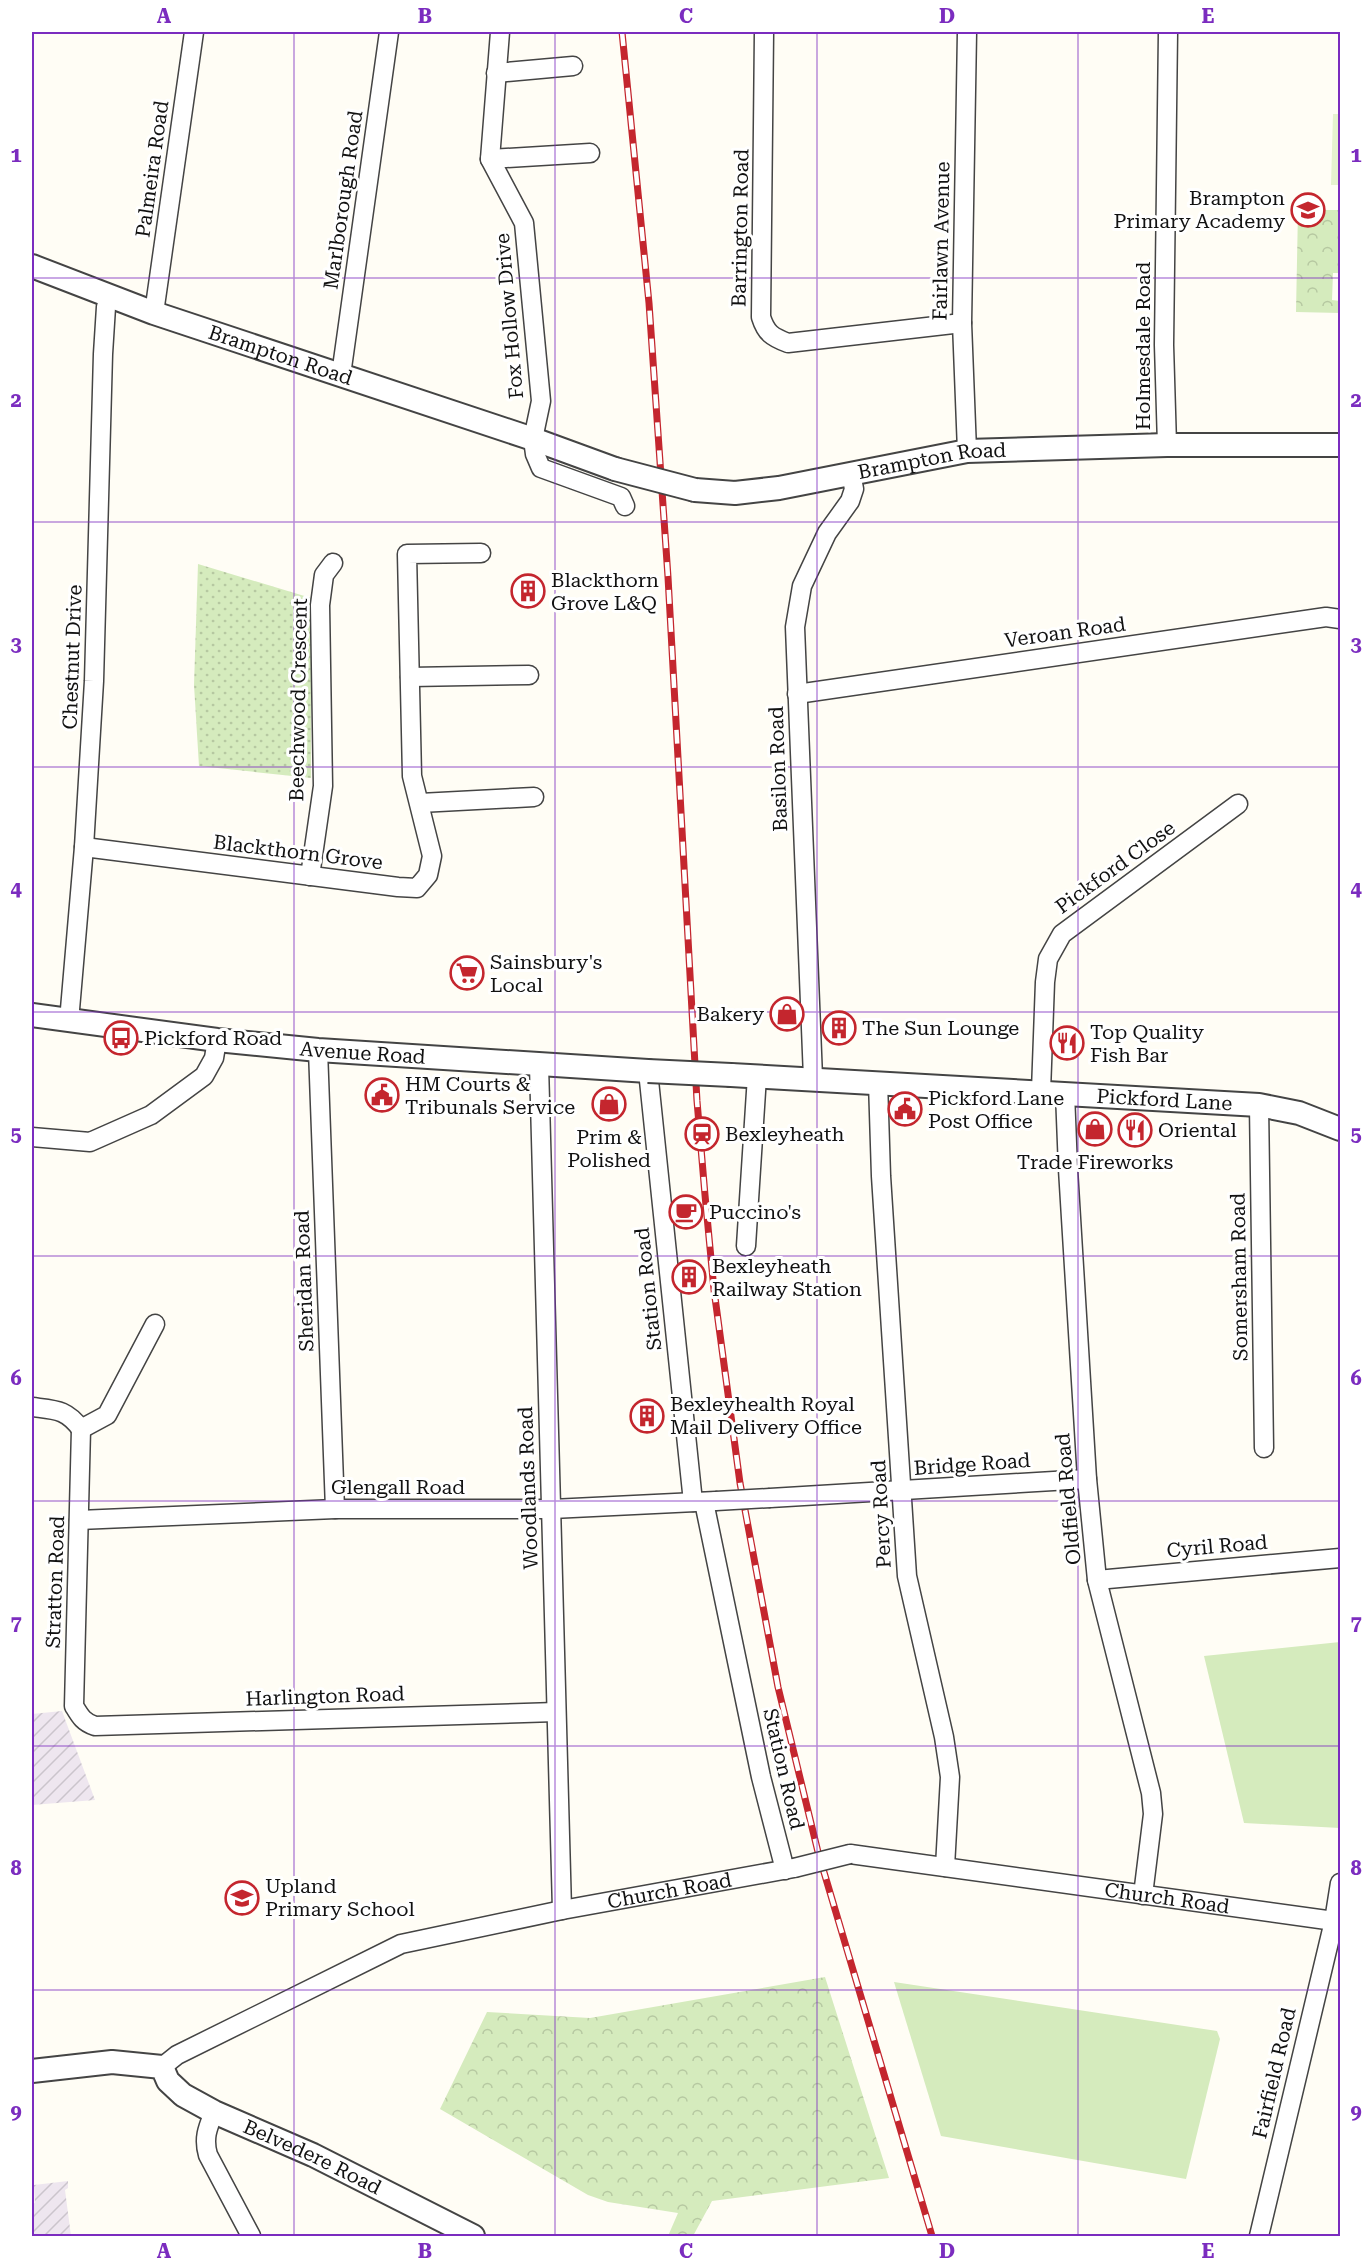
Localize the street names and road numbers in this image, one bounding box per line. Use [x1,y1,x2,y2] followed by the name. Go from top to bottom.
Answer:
[131,99,174,239] street label: Palmeira Road
[319,109,367,291] street label: Marlborough Road
[727,149,753,307] street label: Barrington Road
[928,161,954,321] street label: Fairlawn Avenue
[490,232,528,400] street label: Fox Hollow Drive
[1131,262,1155,430] street label: Holmesdale Road
[205,320,356,390] street label: Brampton Road
[856,438,1007,484] street label: Brampton Road
[57,584,87,730] street label: Chestnut Drive
[284,598,312,802] street label: Beechwood Crescent
[1003,612,1127,652] street label: Veroan Road
[764,706,792,832] street label: Basilon Road
[1050,816,1180,918] street label: Pickford Close
[212,830,384,874] street label: Blackthorn Grove
[299,1036,427,1069] street label: Avenue Road
[1096,1084,1233,1115] street label: Pickford Lane
[1226,1193,1252,1361] street label: Somersham Road
[290,1210,318,1352] street label: Sheridan Road
[630,1226,666,1352] street label: Station Road
[513,1406,543,1570] street label: Woodlands Road
[1050,1432,1086,1566] street label: Oldfield Road
[913,1448,1031,1480] street label: Bridge Road
[866,1459,896,1569] street label: Percy Road
[331,1475,465,1499] street label: Glengall Road
[41,1515,69,1649] street label: Stratton Road
[1165,1530,1269,1562] street label: Cyril Road
[245,1681,405,1711] street label: Harlington Road
[758,1706,810,1832] street label: Station Road
[605,1867,734,1914] street label: Church Road
[1103,1877,1231,1918] street label: Church Road
[1247,2005,1301,2141] street label: Fairfield Road
[240,2114,386,2200] street label: Belvedere Road

